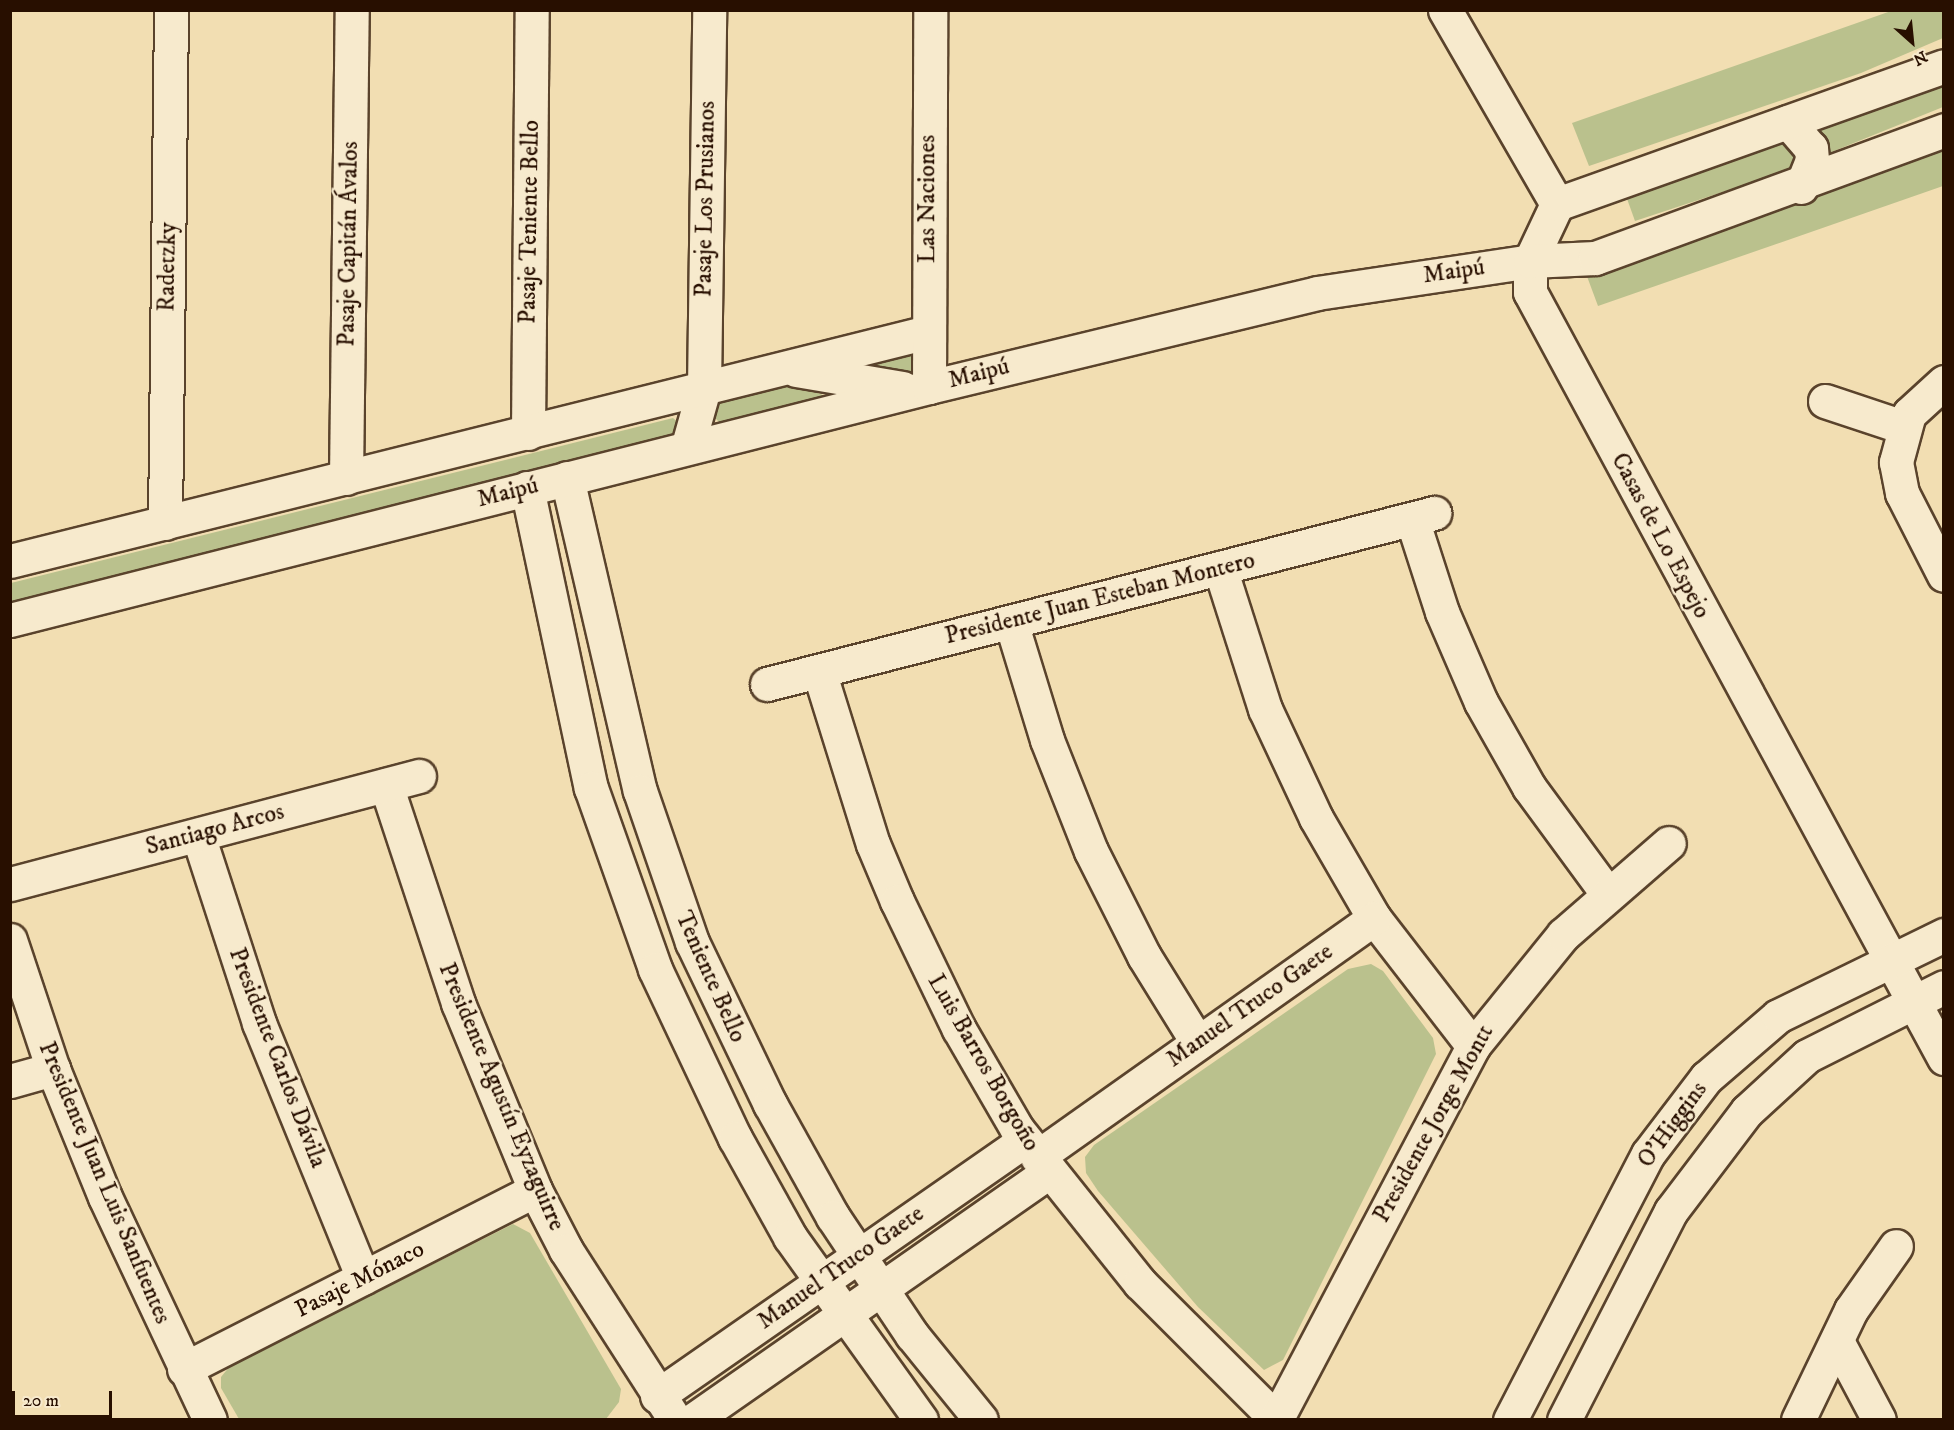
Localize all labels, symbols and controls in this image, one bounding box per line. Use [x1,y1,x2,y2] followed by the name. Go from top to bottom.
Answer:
[1882,12,1942,72] north arrow
[1910,46,1931,70] text: N
[690,101,722,297] street label: Pasaje Los Prusianos
[514,120,546,324] street label: Pasaje Teniente Bello
[914,135,942,263] street label: Las Naciones
[333,141,365,347] street label: Pasaje Capitán Ávalos
[153,222,183,312] street label: Radetzky
[1421,253,1487,291] street label: Maipú
[945,353,1013,395] street label: Maipú
[1604,448,1716,624] street label: Casas de Lo Espejo
[474,472,542,514] street label: Maipú
[942,547,1258,651] street label: Presidente Juan Esteban Montero
[143,798,287,862] street label: Santiago Arcos
[668,907,752,1047] street label: Teniente Bello
[1161,938,1339,1074] street label: Manuel Truco Gaete
[222,944,332,1172] street label: Presidente Carlos Dávila
[431,959,571,1235] street label: Presidente Agustín Eyzaguirre
[921,969,1045,1157] street label: Luis Barros Borgoño
[1368,1020,1500,1228] street label: Presidente Jorge Montt
[31,1038,177,1328] street label: Presidente Juan Luis Sanfuentes
[1632,1076,1714,1174] street label: O'Higgins
[752,1200,930,1336] street label: Manuel Truco Gaete
[291,1235,429,1325] street label: Pasaje Mónaco
[15,1379,116,1417] scale bar
[23,1390,59,1412] text: 20 m

